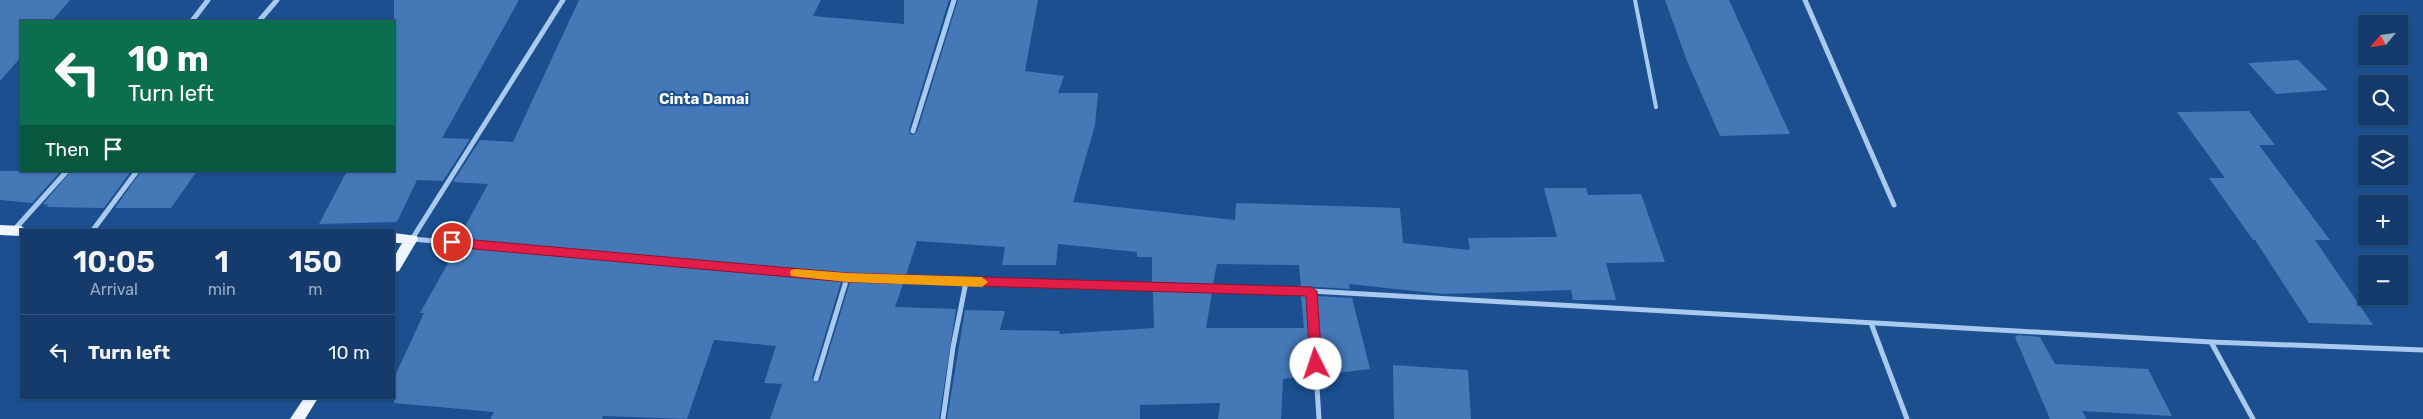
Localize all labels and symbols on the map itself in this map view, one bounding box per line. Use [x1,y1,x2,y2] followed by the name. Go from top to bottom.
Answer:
[2358,15,2408,65] north arrow
[659,90,749,108] district label: Cinta Damai
[431,221,473,263] pin
[1289,337,1341,389] position arrow

